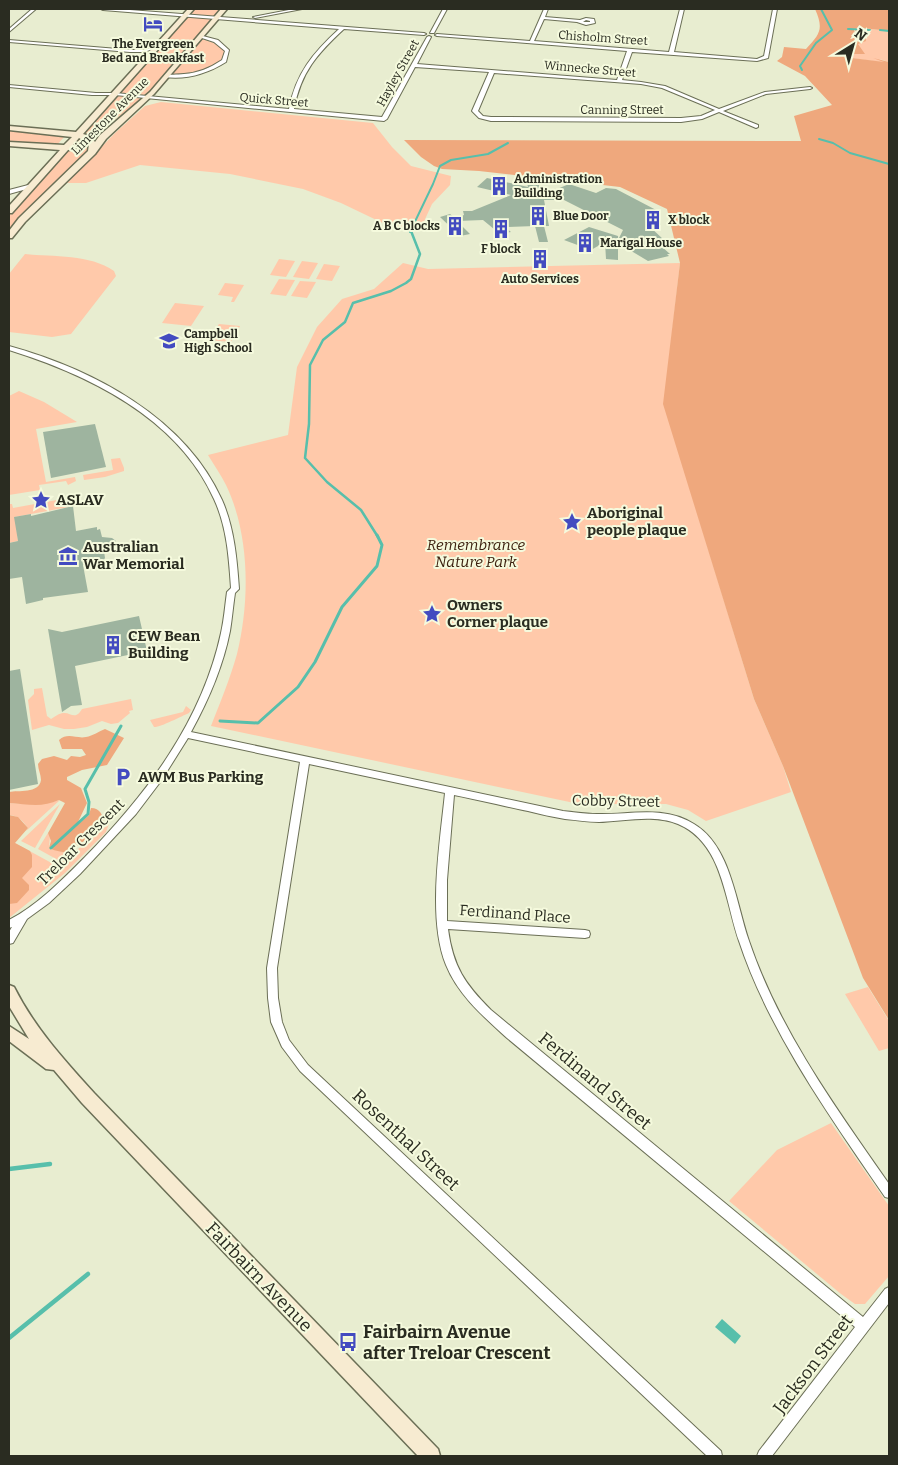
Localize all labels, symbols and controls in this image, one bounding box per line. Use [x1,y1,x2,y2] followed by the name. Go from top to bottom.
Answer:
[142,13,164,35] hotel icon: The Evergreen Bed and Breakfast
[828,20,878,70] north arrow
[851,25,870,45] text: N
[558,28,649,48] street label: Chisholm Street
[102,37,205,65] place label: The Evergreen Bed and Breakfast
[374,37,422,109] street label: Hayley Street
[543,58,637,80] street label: Winnecke Street
[68,74,152,158] street label: Limestone Avenue
[239,90,310,110] street label: Quick Street
[580,103,664,117] street label: Canning Street
[514,172,603,200] place label: Administration Building
[488,175,510,197] building icon: Administration Building
[527,205,549,227] building icon: Blue Door
[553,209,609,223] place label: Blue Door
[642,209,664,231] building icon: X block
[668,213,711,227] place label: X block
[444,215,466,237] building icon: A B C blocks
[490,218,512,240] building icon: F block
[373,219,440,233] place label: A B C blocks
[574,232,596,254] building icon: Marigal House
[600,236,683,250] place label: Marigal House
[481,242,522,256] place label: F block
[529,248,551,270] building icon: Auto Services
[501,272,579,286] place label: Auto Services
[184,327,253,355] place label: Campbell High School
[158,330,180,352] school or university icon: Campbell High School
[30,489,52,511] place icon: ASLAV
[56,491,104,509] place label: ASLAV
[587,504,686,539] place label: Aboriginal people plaque
[561,511,583,533] place icon: Aboriginal people plaque
[427,536,526,571] park label: Remembrance Nature Park
[83,538,185,573] place label: Australian War Memorial
[57,545,79,567] museum icon: Australian War Memorial
[447,596,548,631] place label: Owners Corner plaque
[421,603,443,625] place icon: Owners Corner plaque
[128,627,200,662] place label: CEW Bean Building
[102,634,124,656] building icon: CEW Bean Building
[112,766,134,788] parking icon: AWM Bus Parking
[138,768,264,786] place label: AWM Bus Parking
[572,791,661,811] street label: Cobby Street
[34,795,128,889] street label: Treloar Crescent
[459,901,571,927] street label: Ferdinand Place
[534,1027,656,1135] street label: Ferdinand Street
[348,1085,465,1196] street label: Rosenthal Street
[201,1218,317,1336] street label: Fairbairn Avenue
[768,1310,858,1419] street label: Jackson Street
[363,1321,551,1364] place label: Fairbairn Avenue after Treloar Crescent
[337,1331,359,1353] bus stop icon: Fairbairn Avenue after Treloar Crescent

